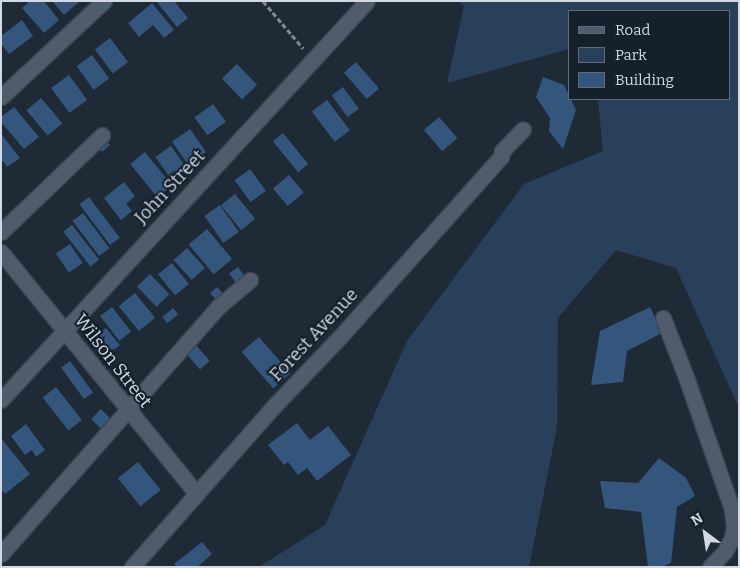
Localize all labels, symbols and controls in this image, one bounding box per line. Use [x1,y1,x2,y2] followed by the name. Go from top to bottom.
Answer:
[568,10,730,100] legend
[615,21,650,39] text: Road
[615,46,647,64] text: Park
[615,71,674,89] text: Building
[130,146,210,228] street label: John Street
[266,284,362,386] street label: Forest Avenue
[70,310,156,412] street label: Wilson Street
[680,508,730,558] north arrow
[688,510,706,530] text: N

